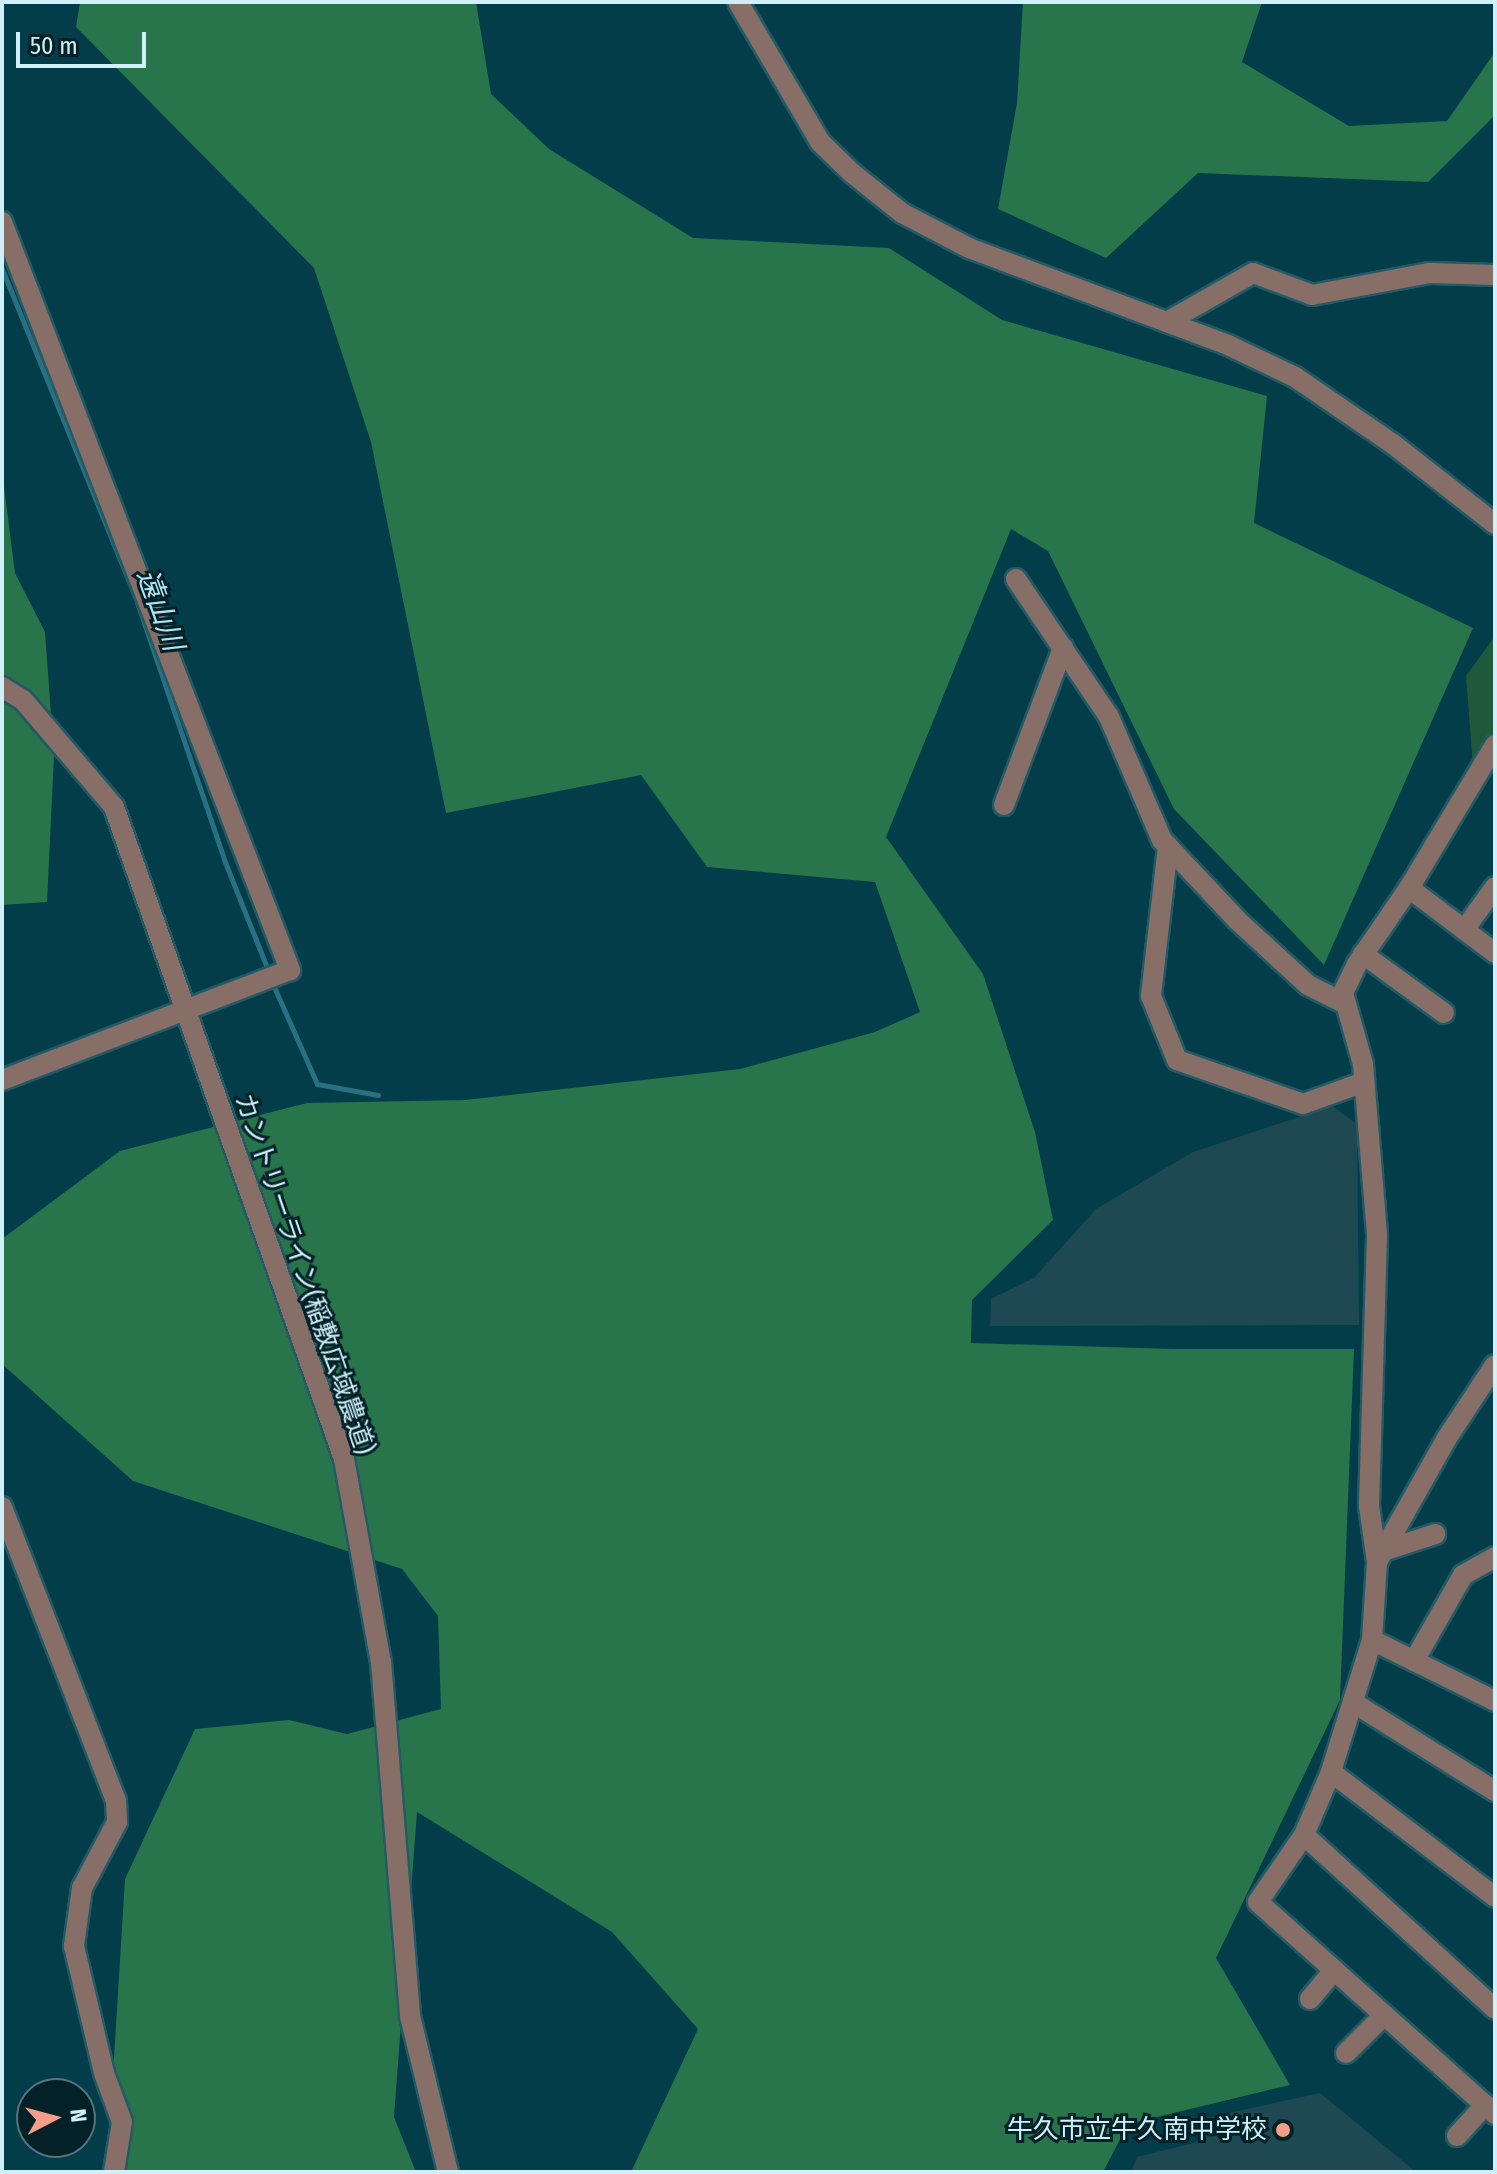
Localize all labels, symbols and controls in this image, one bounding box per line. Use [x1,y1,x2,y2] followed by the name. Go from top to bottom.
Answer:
[20,16,150,66] scale bar
[30,32,78,60] text: 50 m
[130,565,190,655] water label: 遠山川
[227,1090,381,1458] street label: カントリーライン(稲敷広域農道)
[16,2078,96,2158] north arrow
[64,2108,92,2124] text: N
[1007,2114,1267,2146] place label: 牛久市立牛久南中学校
[1274,2121,1292,2139] marker: 牛久市立牛久南中学校

